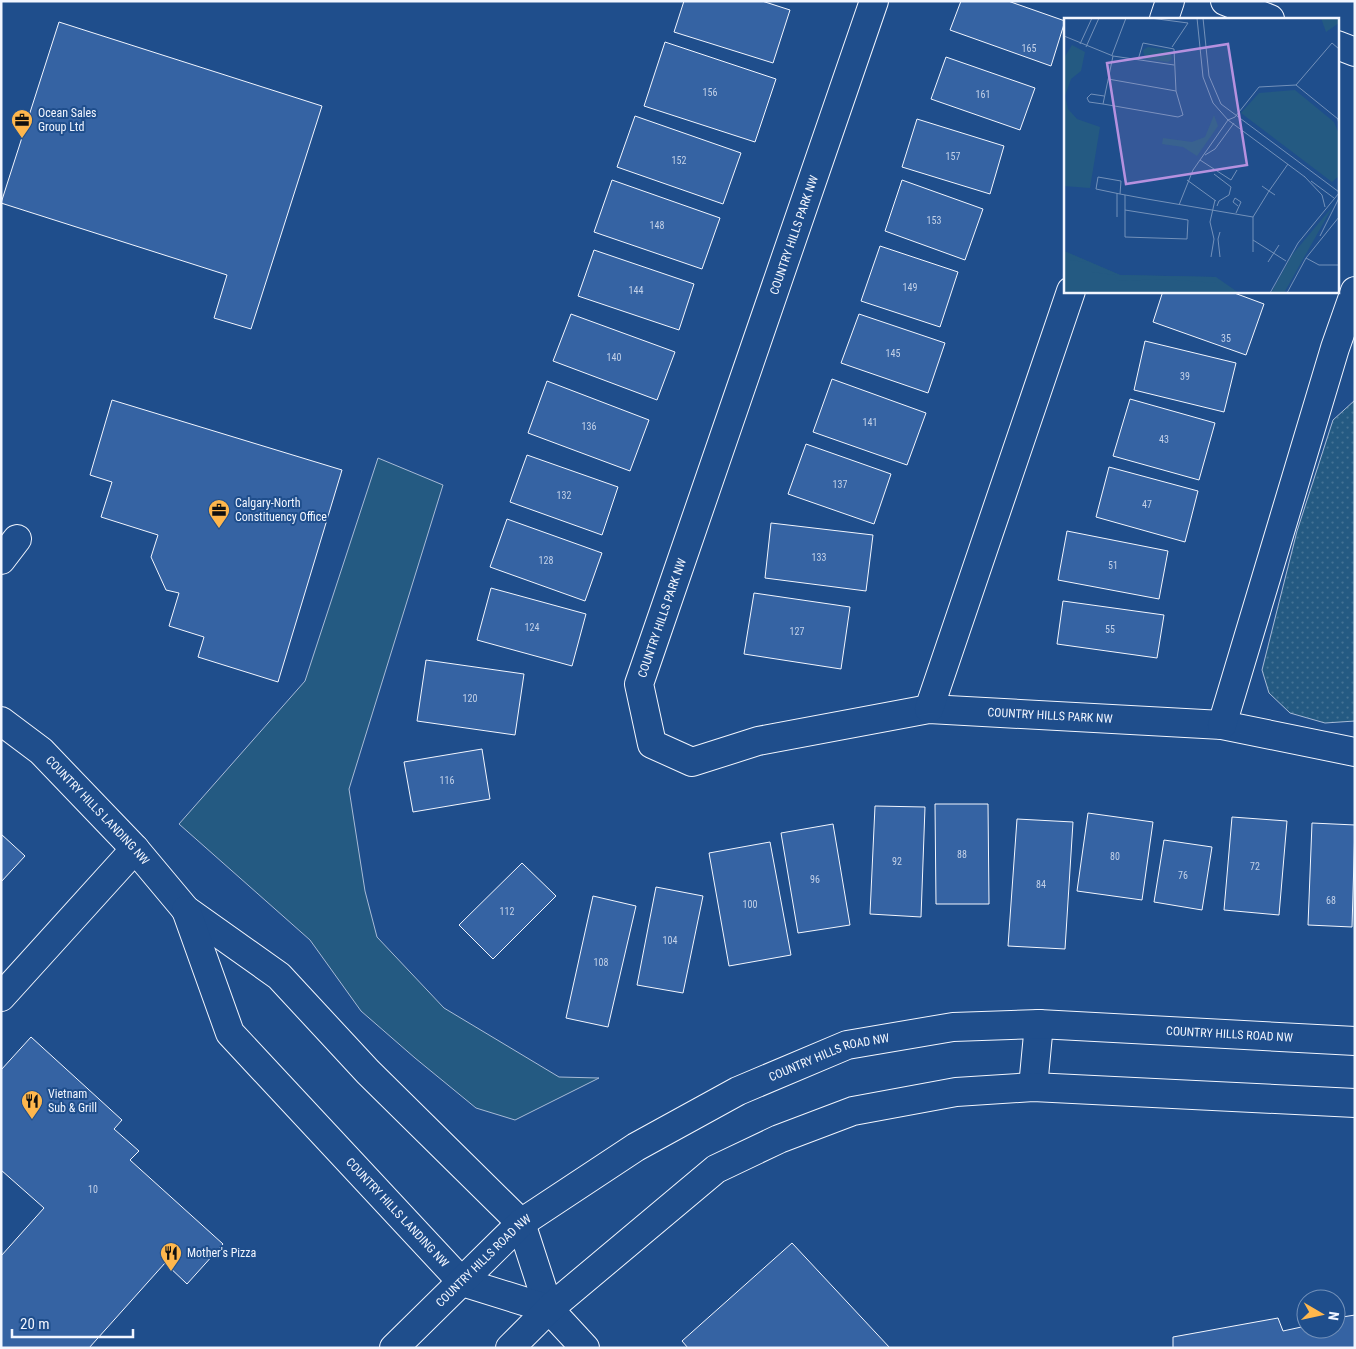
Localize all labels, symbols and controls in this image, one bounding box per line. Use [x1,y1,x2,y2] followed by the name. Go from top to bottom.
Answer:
[1064,18,1338,292] inset map
[1022,43,1036,54] house number: 165
[703,87,717,98] house number: 156
[976,89,990,100] house number: 161
[38,106,97,134] place label: Ocean Sales Group Ltd
[10,108,34,139] office icon: Ocean Sales Group Ltd
[946,151,960,162] house number: 157
[672,155,686,166] house number: 152
[767,174,821,296] street label: COUNTRY HILLS PARK NW
[927,215,941,226] house number: 153
[650,220,664,231] house number: 148
[903,282,917,293] house number: 149
[629,285,643,296] house number: 144
[1221,333,1231,344] house number: 35
[886,348,900,359] house number: 145
[607,352,621,363] house number: 140
[1180,371,1190,382] house number: 39
[863,417,877,428] house number: 141
[582,421,596,432] house number: 136
[1159,434,1169,445] house number: 43
[833,479,847,490] house number: 137
[557,490,571,501] house number: 132
[235,496,327,524] place label: Calgary-North Constituency Office
[207,498,231,529] office icon: Calgary-North Constituency Office
[1142,499,1152,510] house number: 47
[812,552,826,563] house number: 133
[539,555,553,566] house number: 128
[635,557,689,679] street label: COUNTRY HILLS PARK NW
[1108,560,1118,571] house number: 51
[525,622,539,633] house number: 124
[1105,624,1115,635] house number: 55
[790,626,804,637] house number: 127
[463,693,477,704] house number: 120
[987,705,1113,726] street label: COUNTRY HILLS PARK NW
[43,753,152,868] street label: COUNTRY HILLS LANDING NW
[440,775,454,786] house number: 116
[957,849,967,860] house number: 88
[1110,851,1120,862] house number: 80
[892,856,902,867] house number: 92
[1250,861,1260,872] house number: 72
[1178,870,1188,881] house number: 76
[810,874,820,885] house number: 96
[1036,879,1046,890] house number: 84
[1326,895,1336,906] house number: 68
[743,899,757,910] house number: 100
[500,906,514,917] house number: 112
[663,935,677,946] house number: 104
[594,957,608,968] house number: 108
[1166,1024,1293,1045] street label: COUNTRY HILLS ROAD NW
[767,1031,890,1084] street label: COUNTRY HILLS ROAD NW
[48,1087,97,1115] place label: Vietnam Sub & Grill
[20,1089,44,1120] restaurant icon: Vietnam Sub & Grill
[343,1155,452,1270] street label: COUNTRY HILLS LANDING NW
[88,1184,98,1195] house number: 10
[433,1211,533,1310] street label: COUNTRY HILLS ROAD NW
[159,1241,183,1272] restaurant icon: Mother's Pizza
[187,1246,257,1260] place label: Mother's Pizza
[1296,1289,1346,1339] north arrow
[12,1306,134,1338] scale bar
[1325,1311,1342,1322] text: N
[20,1315,50,1333] text: 20 m

